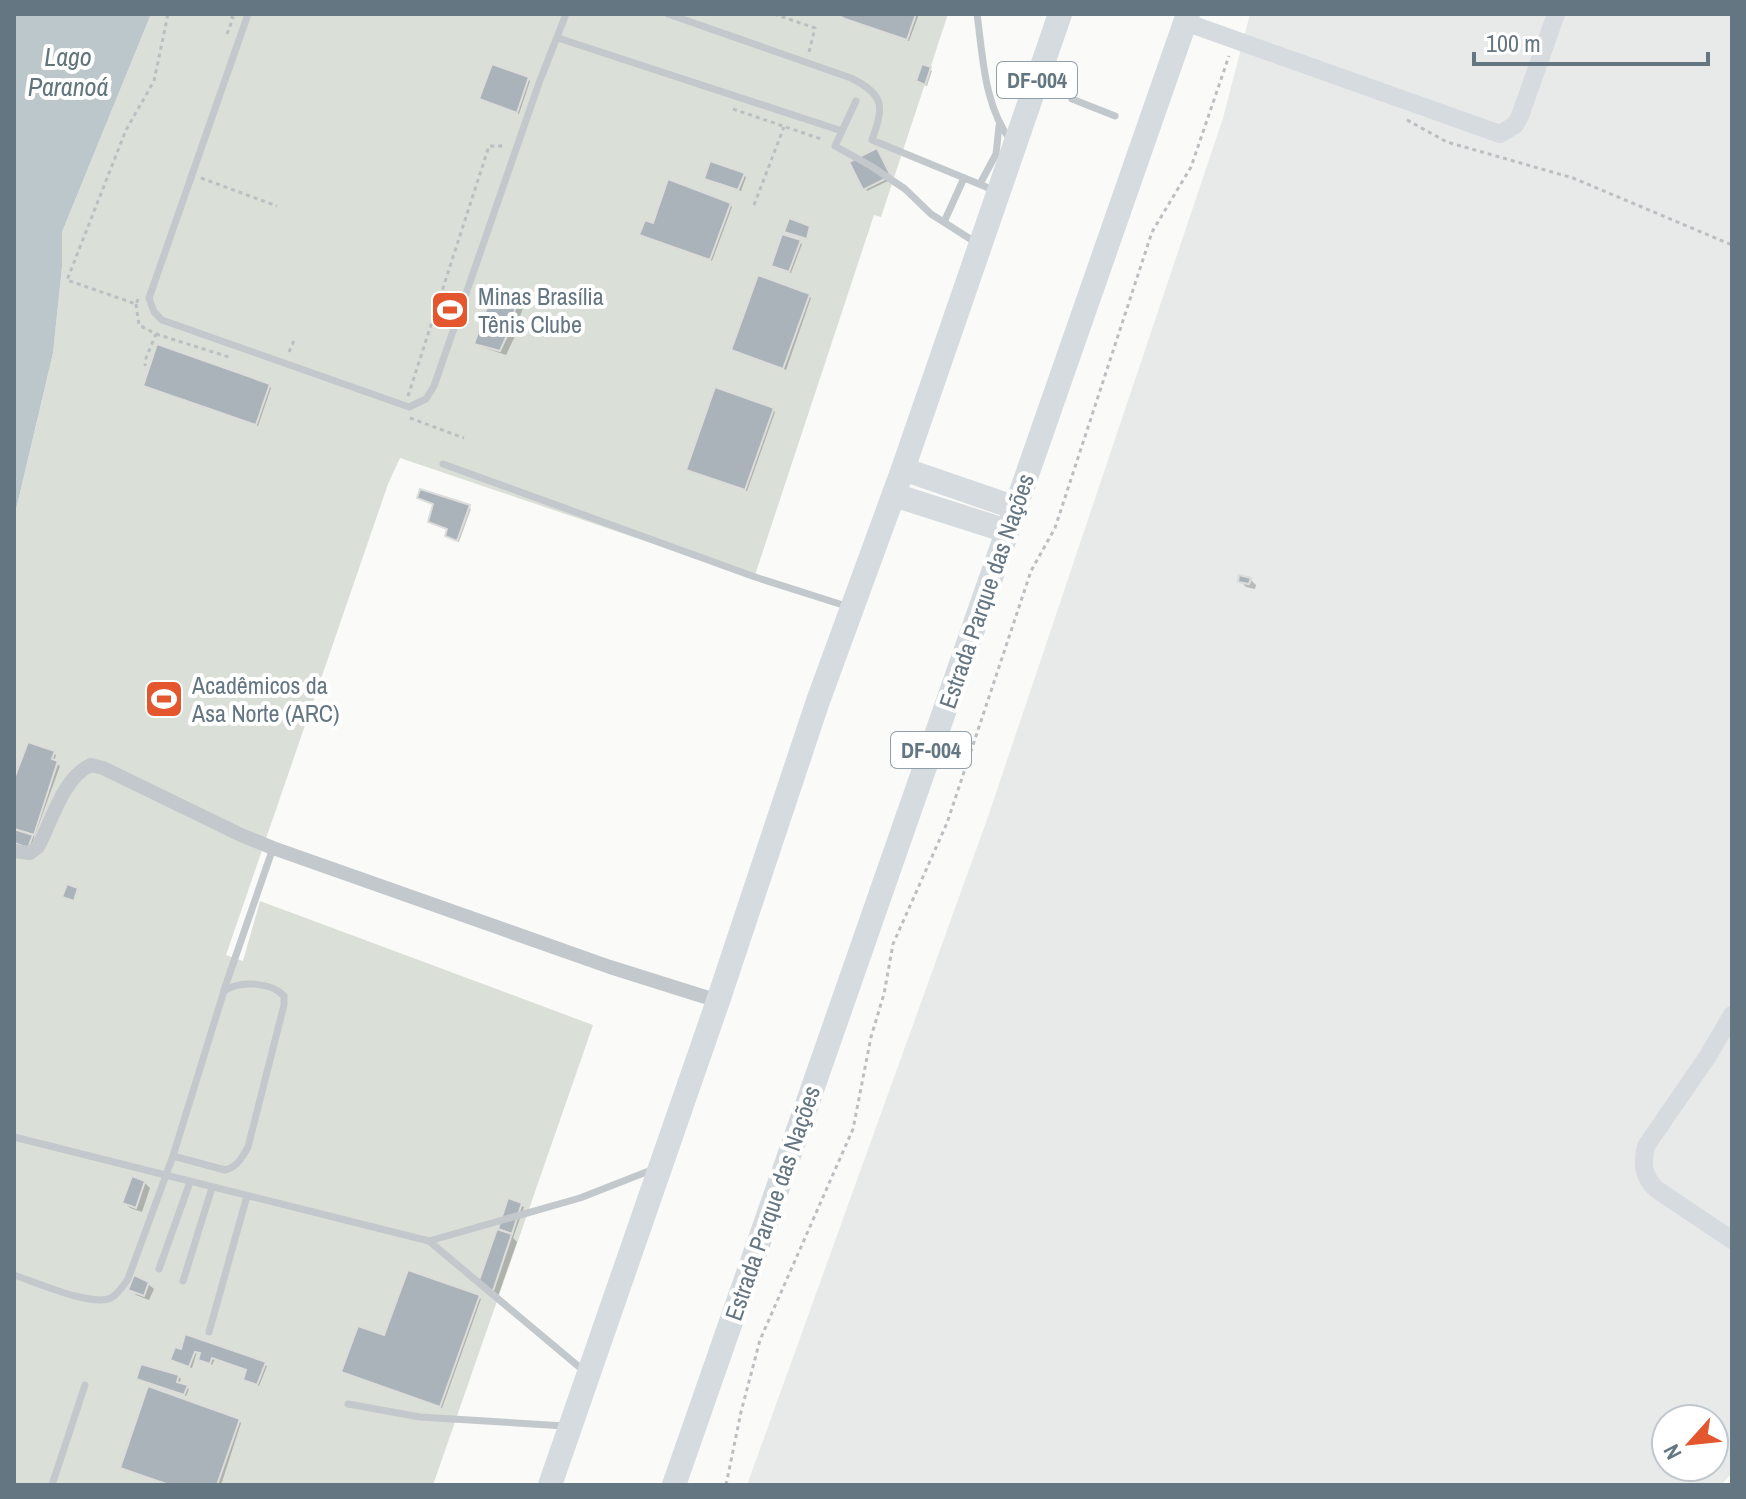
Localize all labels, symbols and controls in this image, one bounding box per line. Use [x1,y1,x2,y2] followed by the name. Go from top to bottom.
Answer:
[1474,16,1708,66] scale bar
[1486,27,1541,59] text: 100 m
[28,39,108,104] water label: Lago Paranoá
[997,62,1077,98] road number: DF-004
[478,280,604,340] place label: Minas Brasília Tênis Clube
[429,289,471,331] sports icon: Minas Brasília Tênis Clube
[931,469,1041,713] street label: Estrada Parque das Nações
[191,669,340,729] place label: Acadêmicos da Asa Norte (ARC)
[143,678,185,720] sports icon: Acadêmicos da Asa Norte (ARC)
[891,732,971,768] road number: DF-004
[717,1081,827,1325] street label: Estrada Parque das Nações
[1650,1403,1730,1483] north arrow
[1656,1439,1689,1465] text: N

